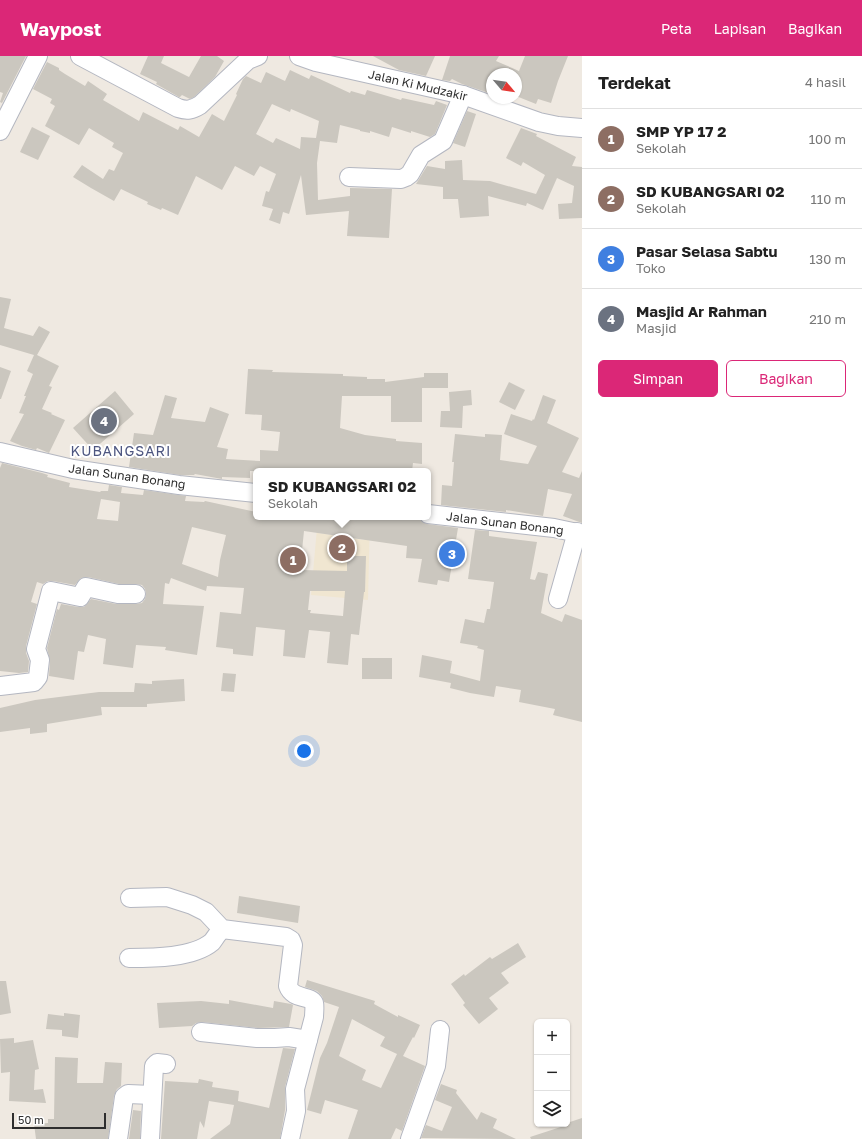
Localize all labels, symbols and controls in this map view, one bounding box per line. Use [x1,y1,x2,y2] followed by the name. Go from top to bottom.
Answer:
[20,17,101,40] text: Waypost
[661,20,692,37] text: Peta
[714,20,766,37] text: Lapisan
[788,20,842,37] text: Bagikan
[367,66,469,104] street label: Jalan Ki Mudzakir
[486,68,522,104] north arrow
[598,72,671,93] text: Terdekat
[805,74,846,90] text: 4 hasil
[636,122,726,140] text: SMP YP 17 2
[608,131,614,147] text: 1
[809,131,846,147] text: 100 m
[636,140,686,156] text: Sekolah
[636,182,784,200] text: SD KUBANGSARI 02
[607,191,615,207] text: 2
[811,191,846,207] text: 110 m
[636,200,686,216] text: Sekolah
[636,242,778,260] text: Pasar Selasa Sabtu
[607,251,615,267] text: 3
[809,251,846,267] text: 130 m
[636,260,666,276] text: Toko
[636,302,767,320] text: Masjid Ar Rahman
[607,311,615,327] text: 4
[809,311,846,327] text: 210 m
[636,320,676,336] text: Masjid
[598,360,718,397] button: Simpan
[726,360,846,397] button: Bagikan
[91,406,117,436] pin: 4
[71,442,172,459] district label: KUBANGSARI
[67,460,187,492] street label: Jalan Sunan Bonang
[253,468,431,520] popup
[268,477,416,495] text: SD KUBANGSARI 02
[268,495,318,511] text: Sekolah
[445,508,565,538] street label: Jalan Sunan Bonang
[329,533,355,563] pin: 2
[439,539,465,569] pin: 3
[280,545,306,575] pin: 1
[294,741,314,761] your location
[534,1019,570,1127] map controls
[534,1019,570,1055] button: +
[534,1055,570,1091] button: −
[534,1091,570,1127] button: layers
[12,1111,106,1130] scale bar
[18,1113,44,1126] text: 50 m

